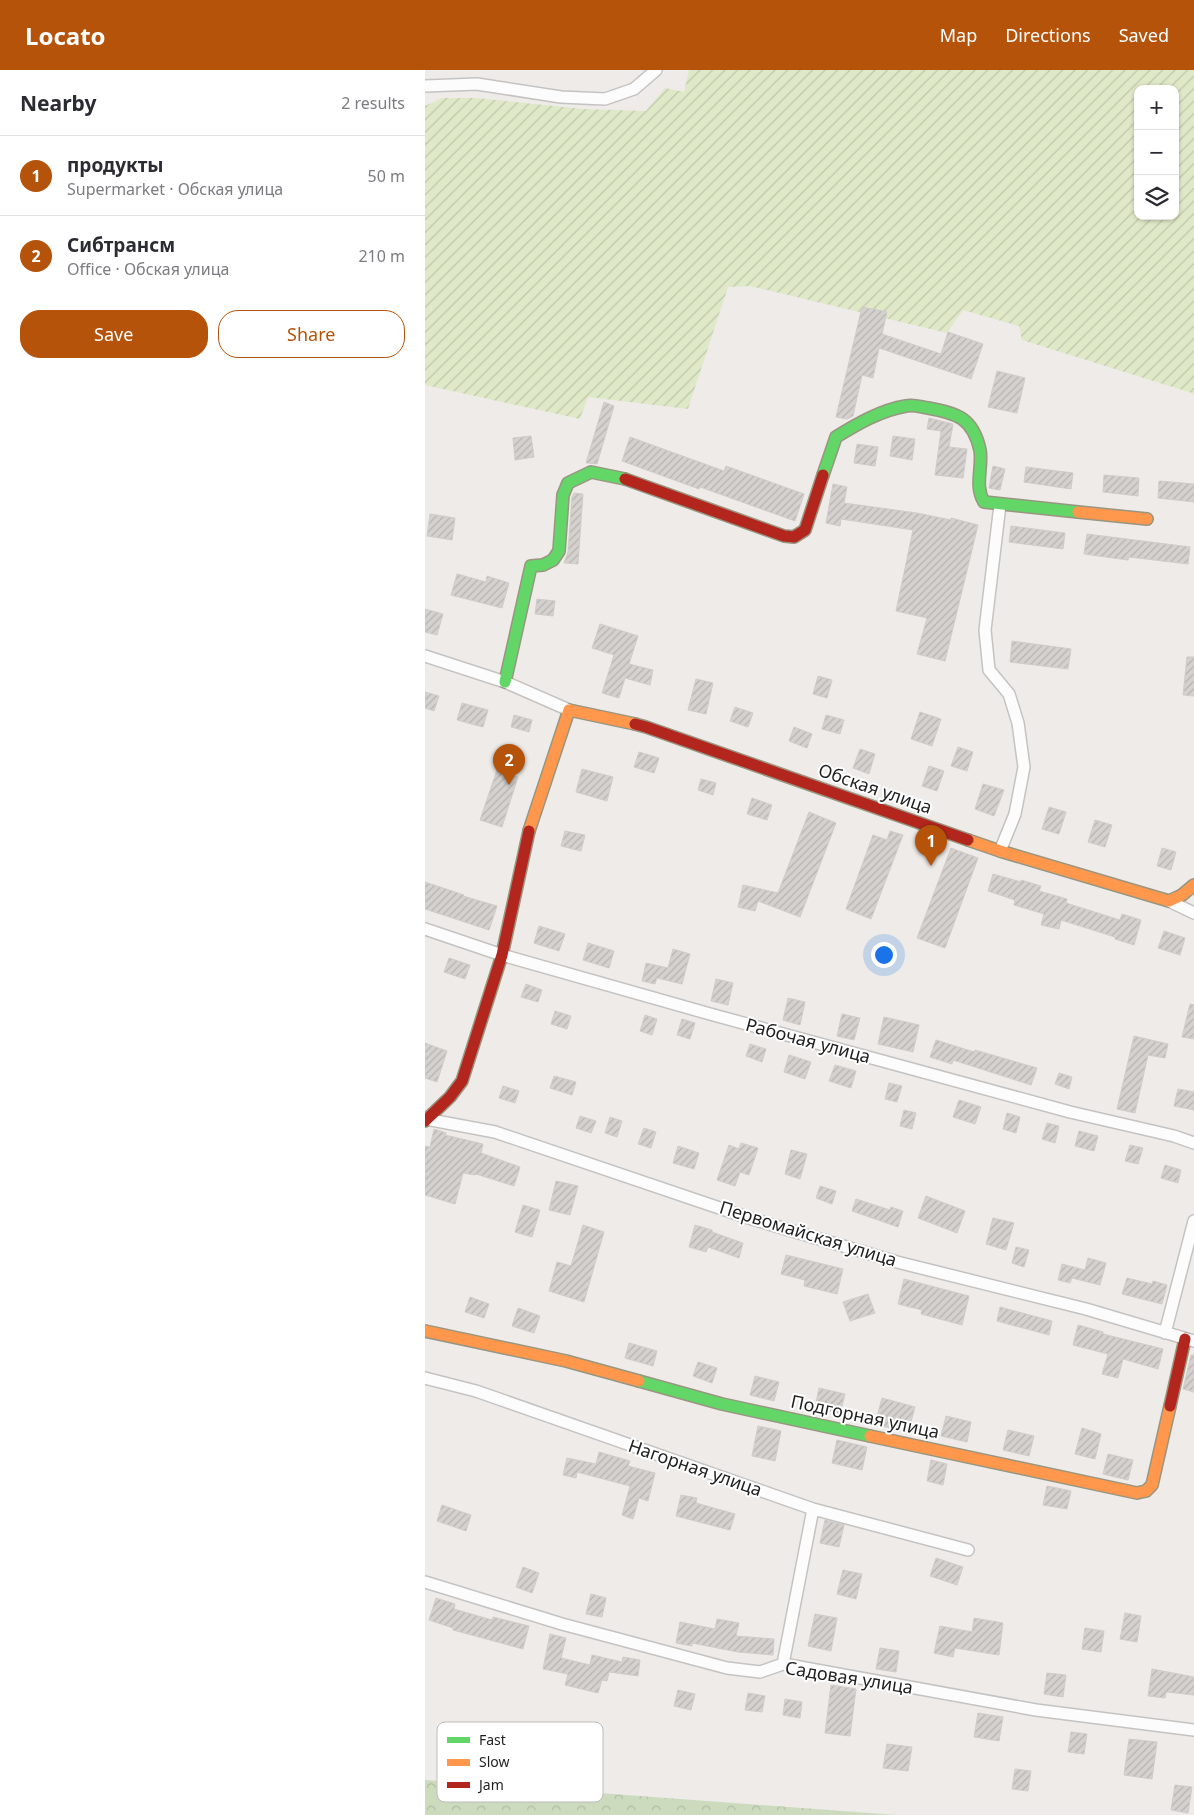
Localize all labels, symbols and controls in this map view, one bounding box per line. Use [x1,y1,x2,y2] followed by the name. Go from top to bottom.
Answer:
[25,19,106,52] text: Locato
[940,23,977,47] text: Map
[1005,23,1091,47] text: Directions
[1119,23,1169,47] text: Saved
[1134,85,1179,220] map controls
[1134,85,1179,130] button: +
[20,89,96,117] text: Nearby
[341,92,405,114] text: 2 results
[1134,130,1179,175] button: −
[67,152,164,178] text: продукты
[31,165,41,187] text: 1
[368,165,405,187] text: 50 m
[1134,175,1179,220] button: layers
[67,178,283,200] text: Supermarket · Обская улица
[67,232,175,258] text: Сибтрансм
[31,245,41,267] text: 2
[358,245,405,267] text: 210 m
[67,258,229,280] text: Office · Обская улица
[20,310,208,358] button: Save
[218,310,405,358] button: Share
[493,744,525,785] pin: 2
[815,757,935,819] street label: Обская улица
[915,825,947,866] pin: 1
[871,942,897,968] your location
[743,1012,873,1068] street label: Рабочая улица
[717,1195,900,1271] street label: Первомайская улица
[789,1389,942,1443] street label: Подгорная улица
[625,1433,765,1501] street label: Нагорная улица
[783,1655,915,1699] street label: Садовая улица
[437,1722,603,1802] legend
[479,1730,506,1749] text: Fast
[479,1752,510,1771] text: Slow
[477,1775,504,1794] text: Jam

